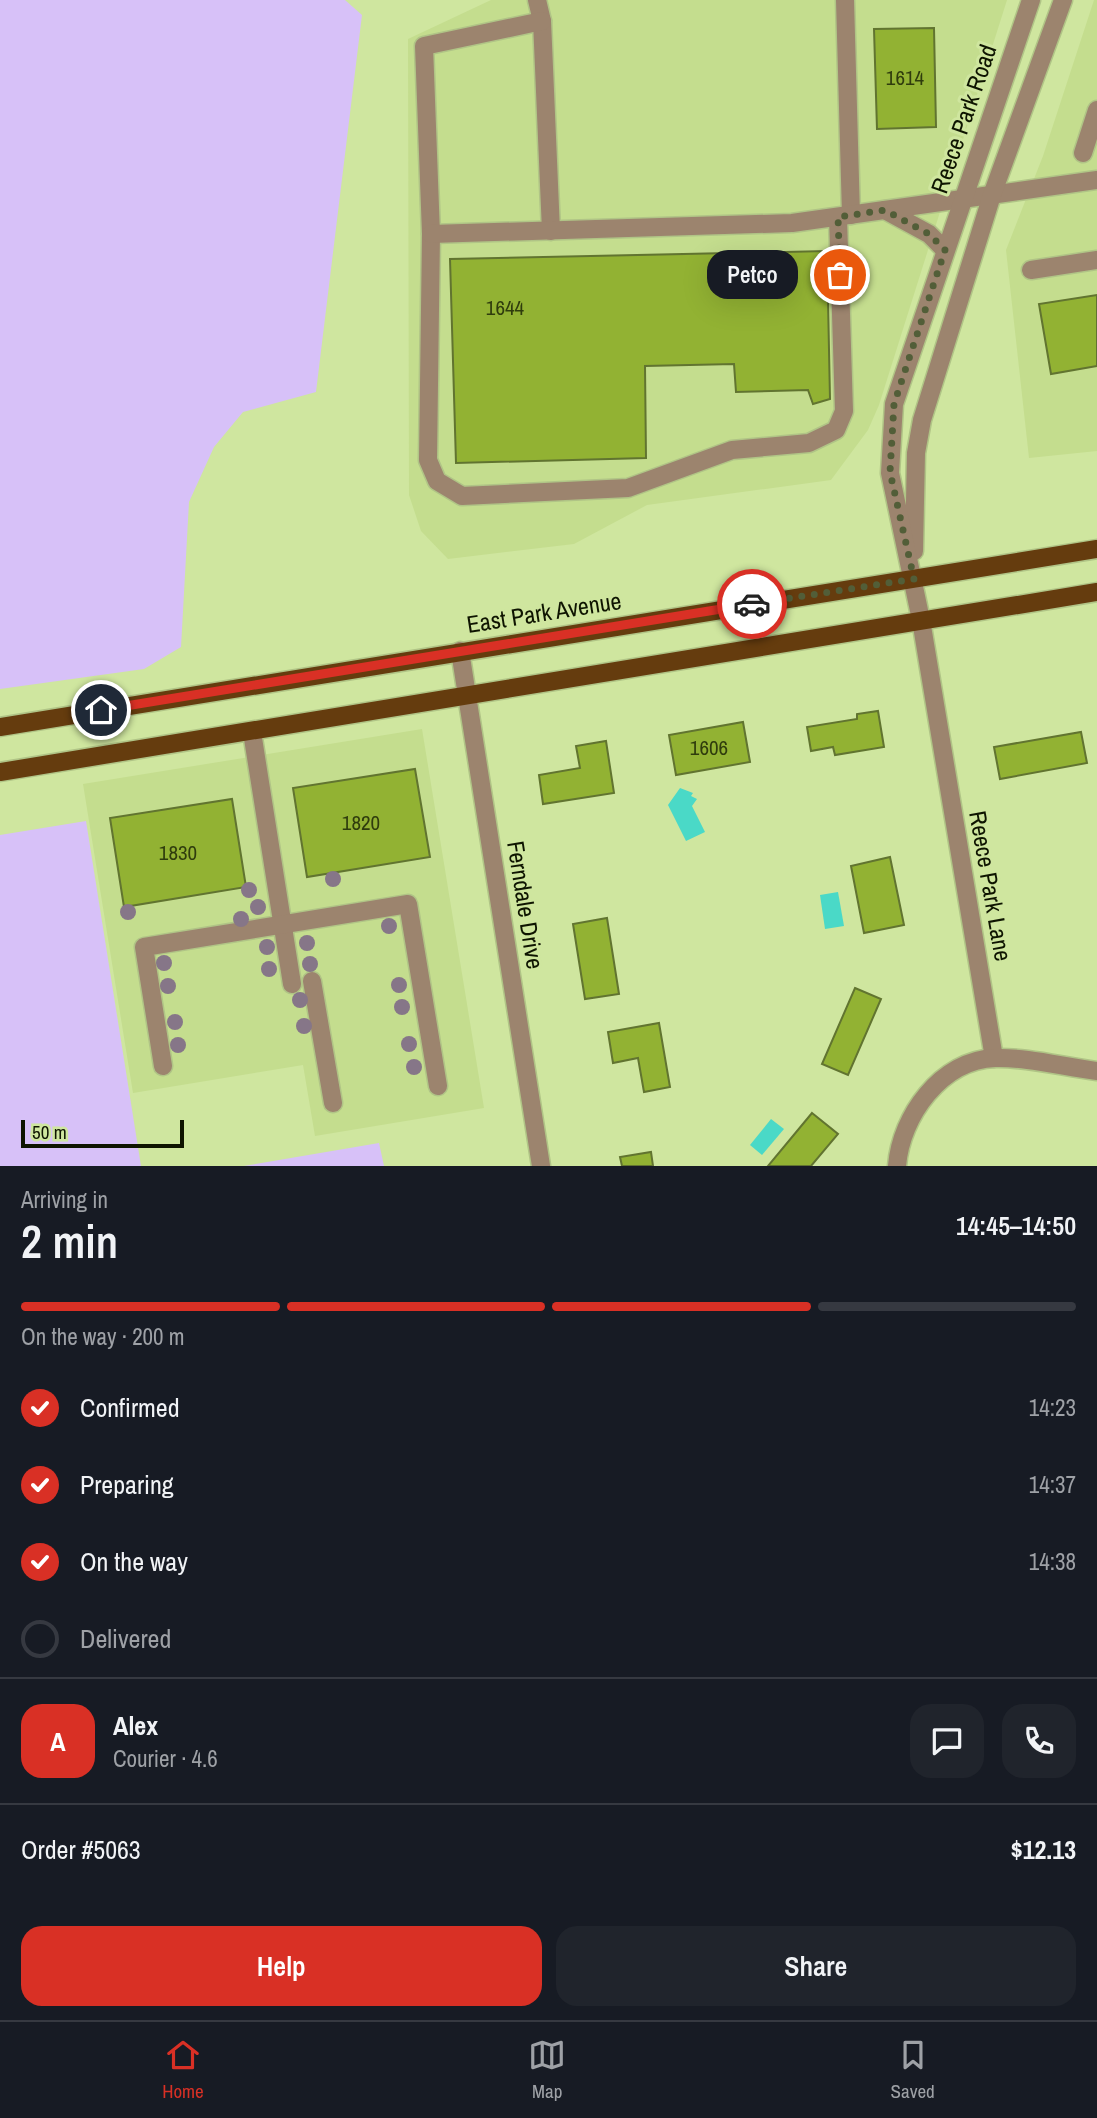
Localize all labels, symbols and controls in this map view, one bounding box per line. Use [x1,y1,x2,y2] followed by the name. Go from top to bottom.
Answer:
[923,40,1003,197] street label: Reece Park Road
[886,63,925,92] house number: 1614
[810,245,870,305] pin
[707,250,798,300] callout: Petco
[821,256,859,294] icon: bag
[727,259,778,290] text: Petco
[486,293,525,322] house number: 1644
[717,569,787,639] courier
[464,584,623,640] street label: East Park Avenue
[733,585,771,623] icon: car
[71,680,131,740] pin
[82,691,120,729] icon: home
[690,733,728,762] house number: 1606
[342,808,380,837] house number: 1820
[962,808,1020,963] street label: Reece Park Lane
[159,838,197,867] house number: 1830
[500,839,552,971] street label: Ferndale Drive
[21,1117,184,1149] scale bar
[32,1119,67,1145] text: 50 m
[21,1184,108,1215] text: Arriving in
[956,1208,1076,1243] text: 14:45–14:50
[21,1210,118,1272] text: 2 min
[21,1321,185,1352] text: On the way · 200 m
[21,1389,59,1427] icon: check
[80,1390,180,1425] text: Confirmed
[1029,1392,1076,1423] text: 14:23
[21,1466,59,1504] icon: check
[80,1467,174,1502] text: Preparing
[1029,1469,1076,1500] text: 14:37
[21,1543,59,1581] icon: check
[80,1544,188,1579] text: On the way
[1029,1546,1076,1577] text: 14:38
[80,1621,171,1656] text: Delivered
[910,1704,984,1778] button: chat
[1002,1704,1076,1778] button: phone
[113,1708,158,1743] text: Alex
[50,1724,66,1759] text: A
[113,1743,218,1774] text: Courier · 4.6
[21,1832,141,1867] text: Order #5063
[1011,1832,1076,1867] text: $12.13
[21,1926,542,2006] button: Help
[556,1926,1076,2006] button: Share
[162,2036,204,2104] tab: Home
[528,2036,566,2104] tab: Map
[891,2036,935,2104] tab: Saved

